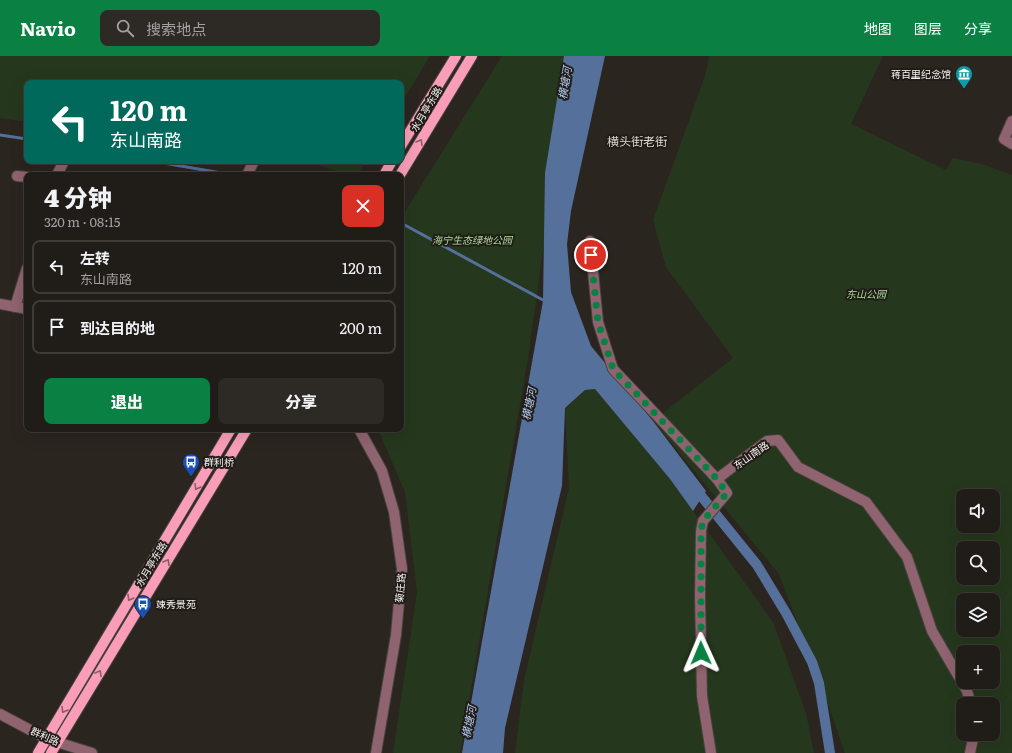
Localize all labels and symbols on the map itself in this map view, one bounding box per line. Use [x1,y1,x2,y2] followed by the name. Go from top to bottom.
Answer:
[554,63,575,100] water label: 横塘河
[954,64,974,89] museum icon: 蒋百里纪念馆
[891,66,951,81] place label: 蒋百里纪念馆
[406,83,445,134] street label: 水月亭东路
[607,132,667,150] district label: 横头街老街
[415,139,423,146] one-way arrow
[432,232,514,247] park label: 海宁生态绿地公园
[574,238,608,272] pin
[846,286,888,301] park label: 东山公园
[517,384,539,422] water label: 横塘河
[730,437,771,472] street label: 东山南路
[181,452,201,477] bus stop icon: 群利桥
[204,454,234,469] place label: 群利桥
[194,483,201,490] one-way arrow
[131,538,170,589] street label: 水月亭东路
[162,559,169,566] one-way arrow
[391,572,408,604] street label: 菊庄路
[128,594,135,601] one-way arrow
[133,594,153,619] bus stop icon: 竦秀景苑
[156,596,196,611] place label: 竦秀景苑
[680,632,722,674] position arrow
[95,670,102,677] one-way arrow
[457,702,479,740] water label: 横塘河
[61,706,68,713] one-way arrow
[28,723,62,748] street label: 群利路

